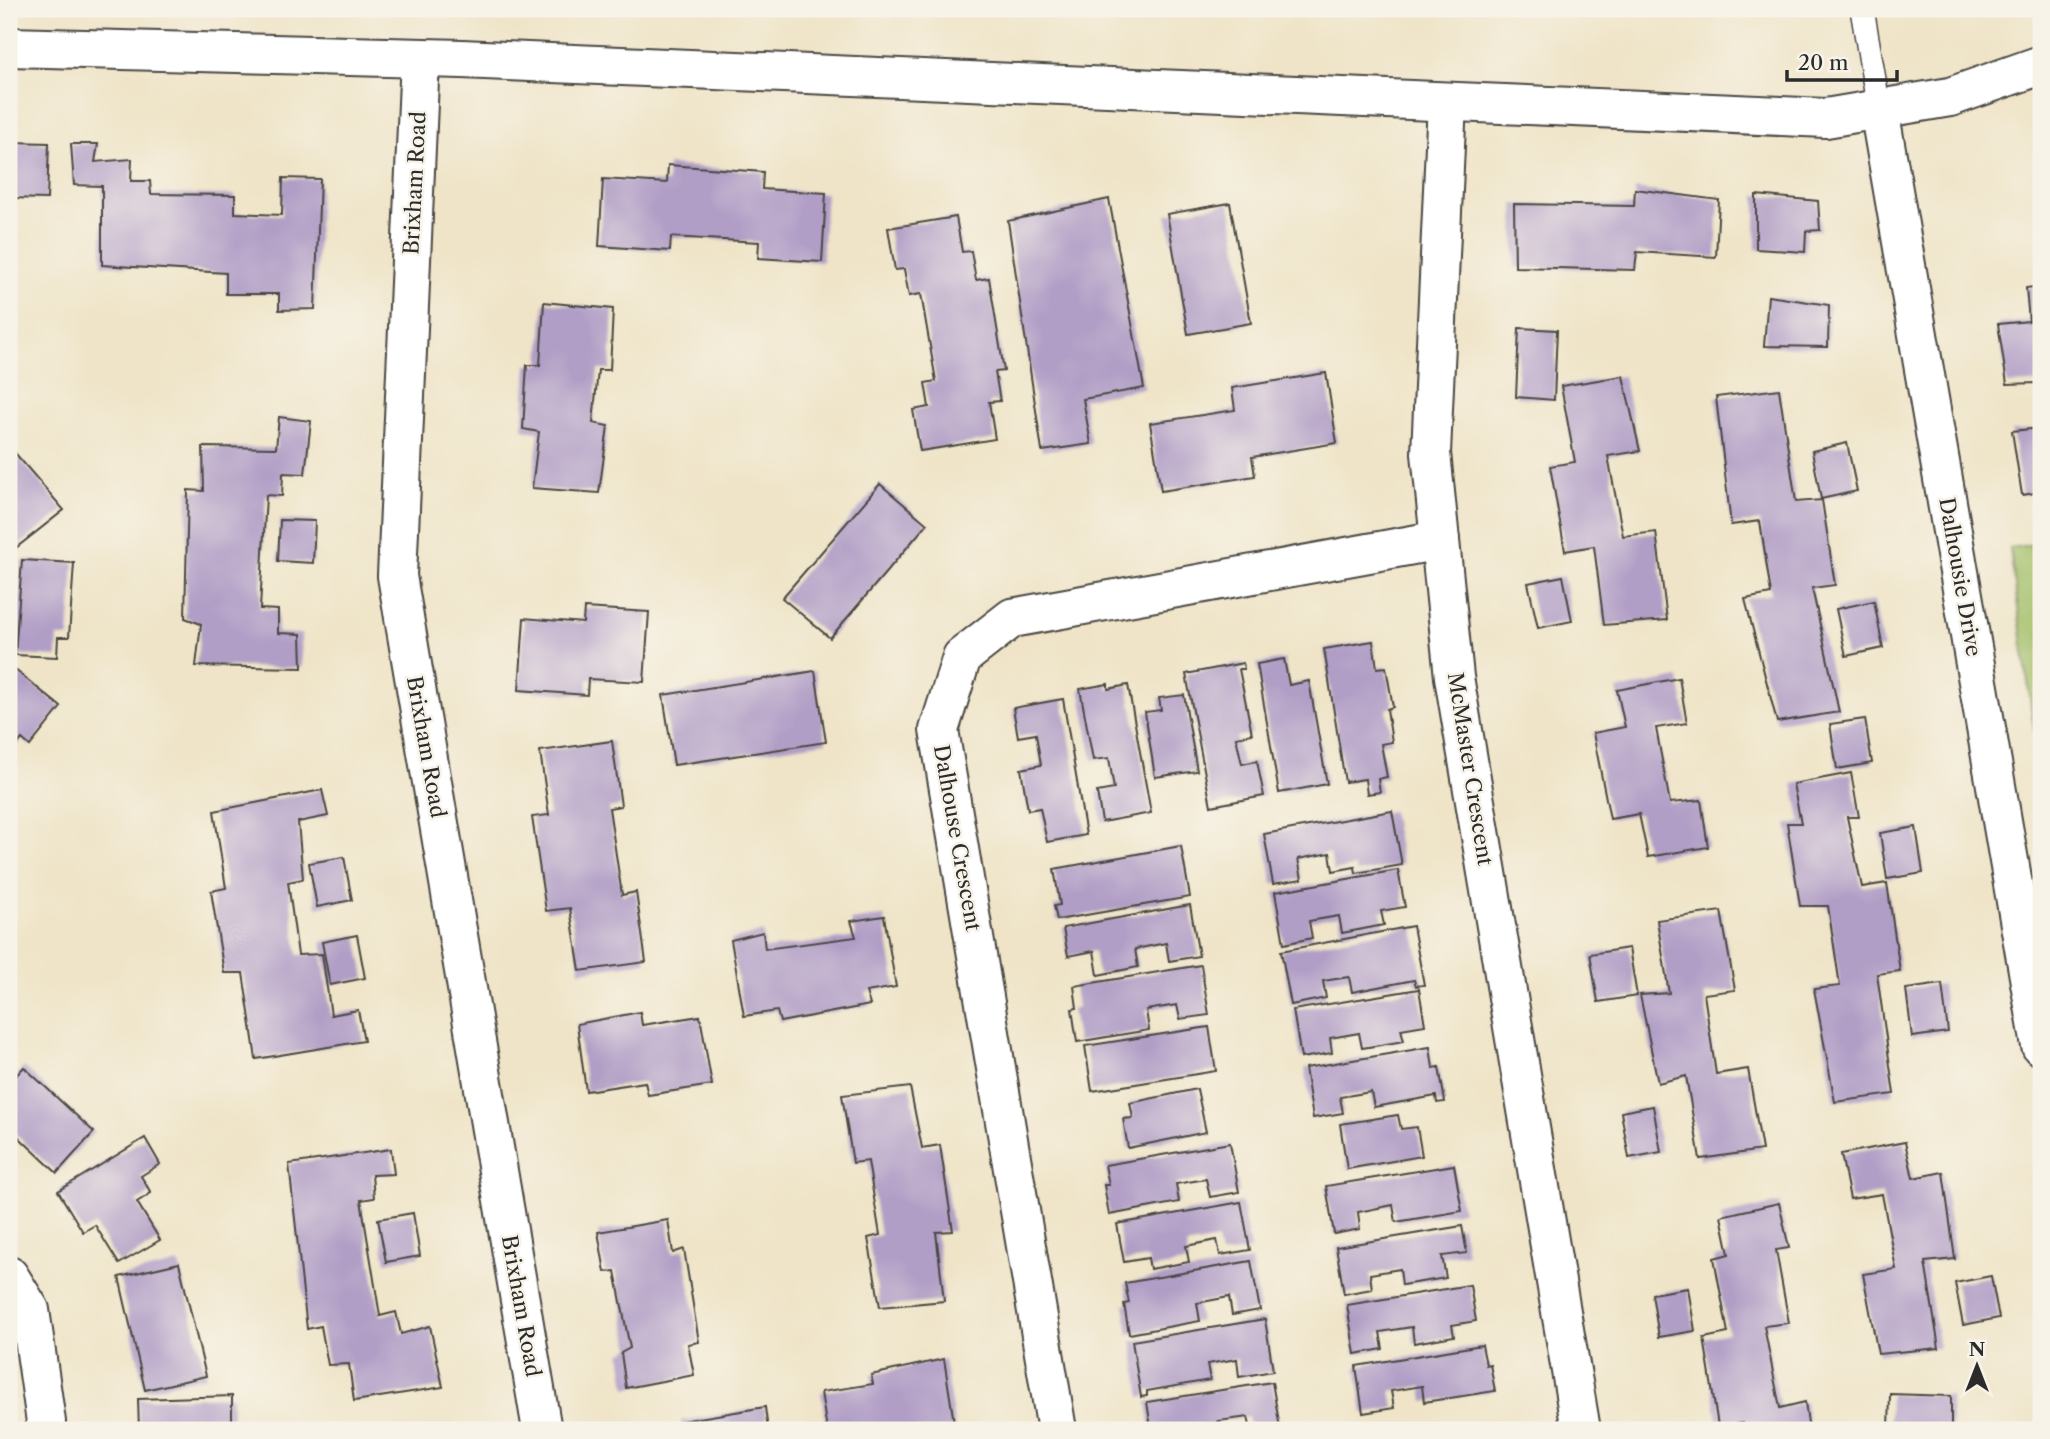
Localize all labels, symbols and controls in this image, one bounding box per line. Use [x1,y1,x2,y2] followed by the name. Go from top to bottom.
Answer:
[1787,38,1898,82] scale bar
[1798,50,1849,75] text: 20 m
[398,111,431,255] street label: Brixham Road
[1934,496,1987,658] street label: Dalhousie Drive
[1443,671,1498,868] street label: McMaster Crescent
[402,674,451,820] street label: Brixham Road
[929,743,986,934] street label: Dalhouse Crescent
[497,1233,546,1379] street label: Brixham Road
[1941,1330,2011,1400] north arrow
[1969,1338,1985,1361] text: N

